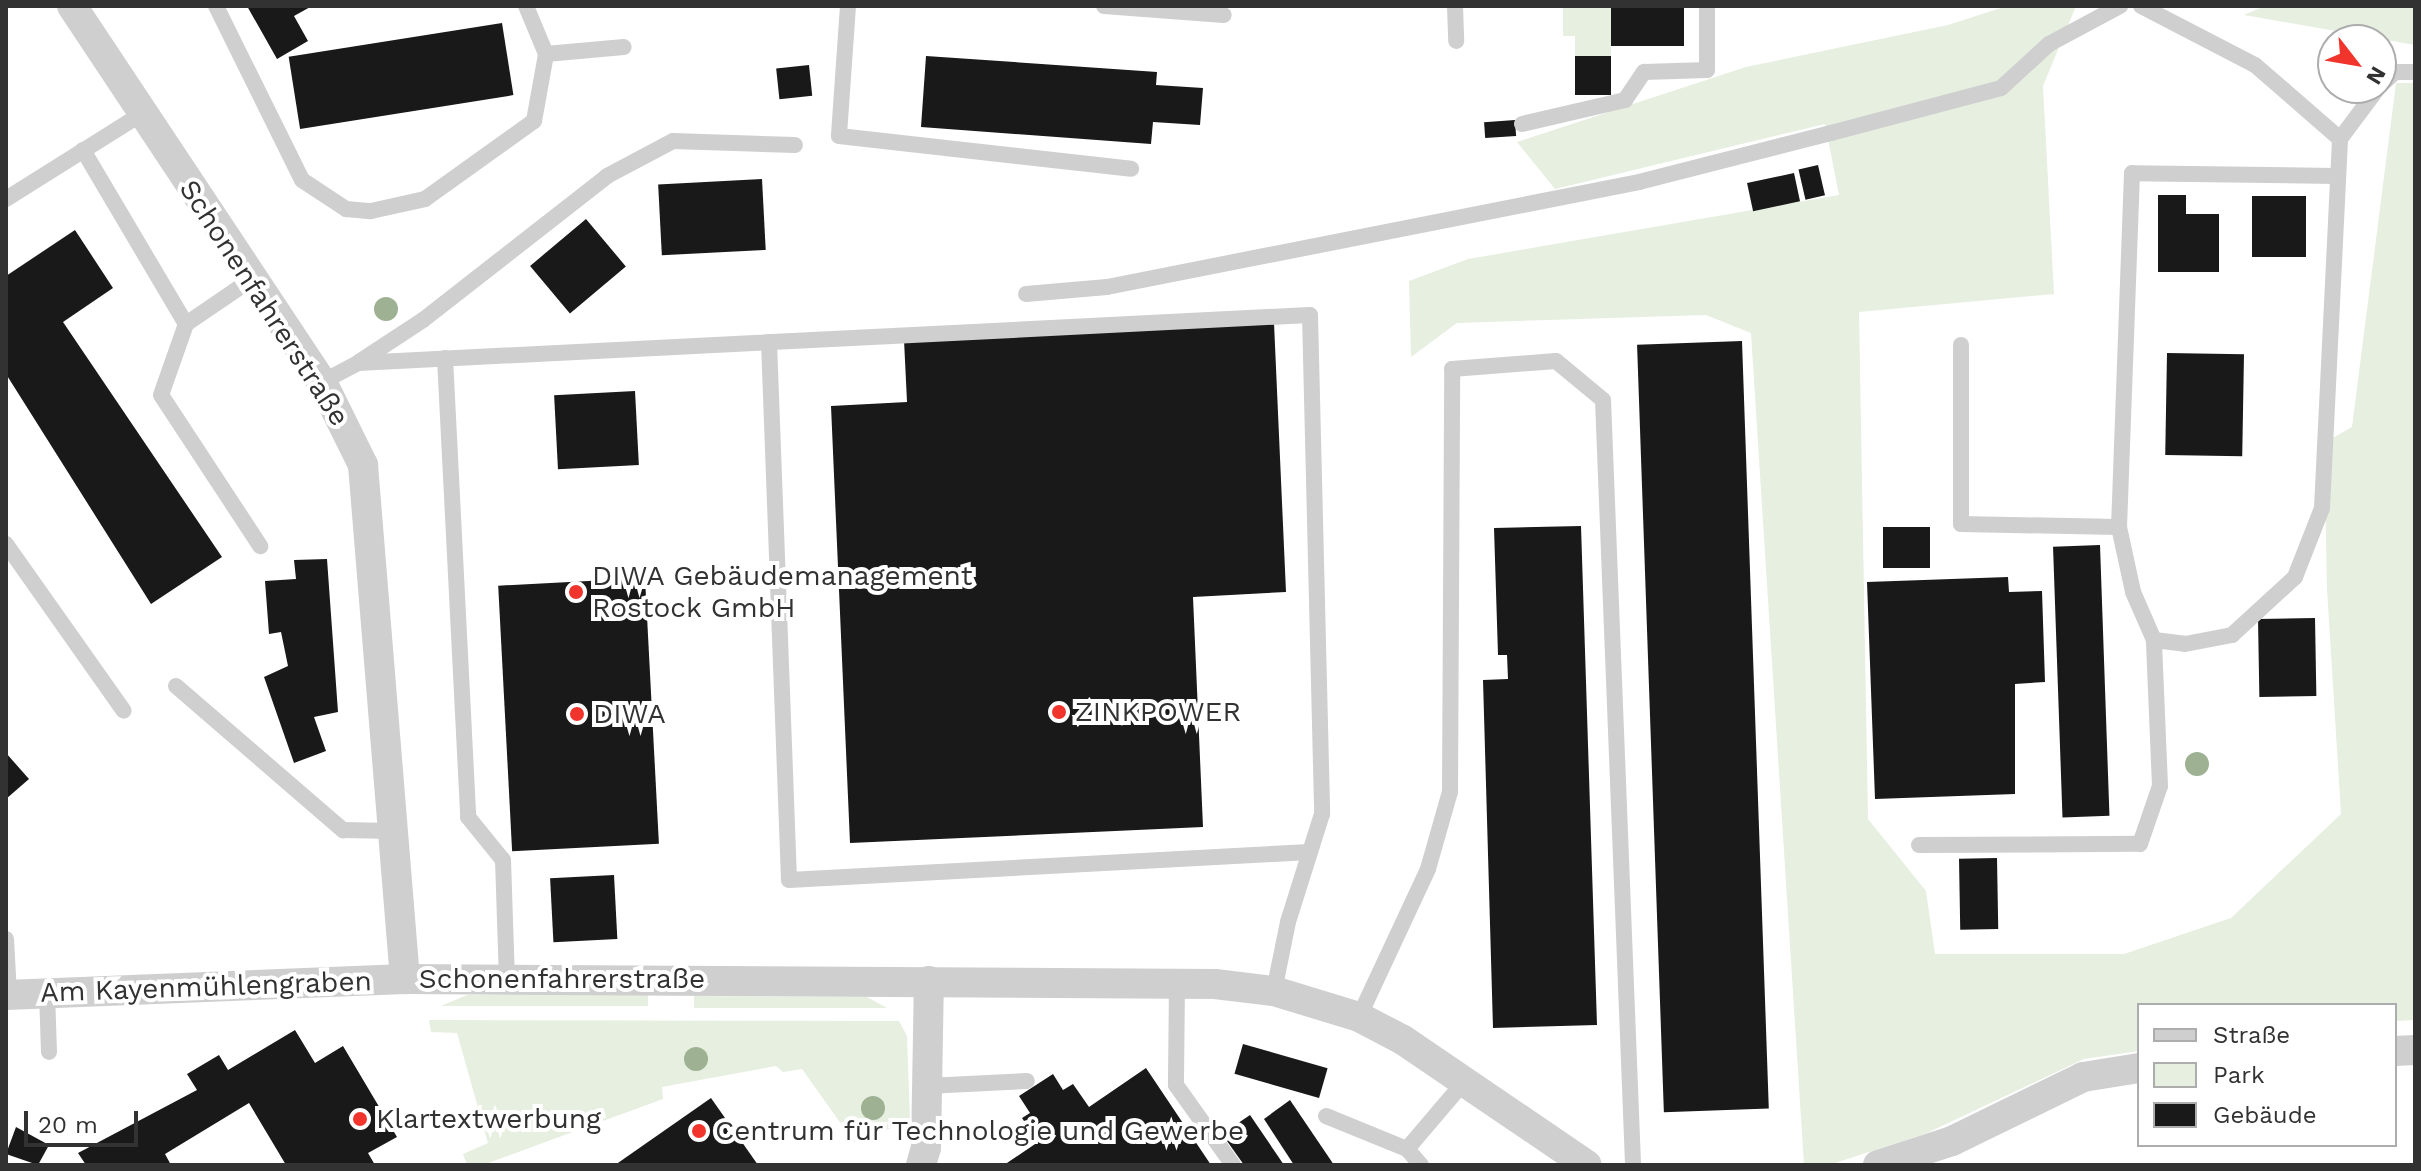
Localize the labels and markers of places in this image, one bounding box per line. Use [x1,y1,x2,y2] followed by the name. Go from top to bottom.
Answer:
[592,559,974,625] place label: DIWA Gebäudemanagement Rostock GmbH
[567,583,585,601] marker: DIWA Gebäudemanagement Rostock GmbH
[1075,695,1241,729] place label: ZINKPOWER
[593,697,666,731] place label: DIWA
[1050,703,1068,721] marker: ZINKPOWER
[568,705,586,723] marker: DIWA
[376,1102,601,1136] place label: Klartextwerbung
[351,1110,369,1128] marker: Klartextwerbung
[715,1114,1246,1148] place label: Centrum für Technologie und Gewerbe
[690,1122,708,1140] marker: Centrum für Technologie und Gewerbe

